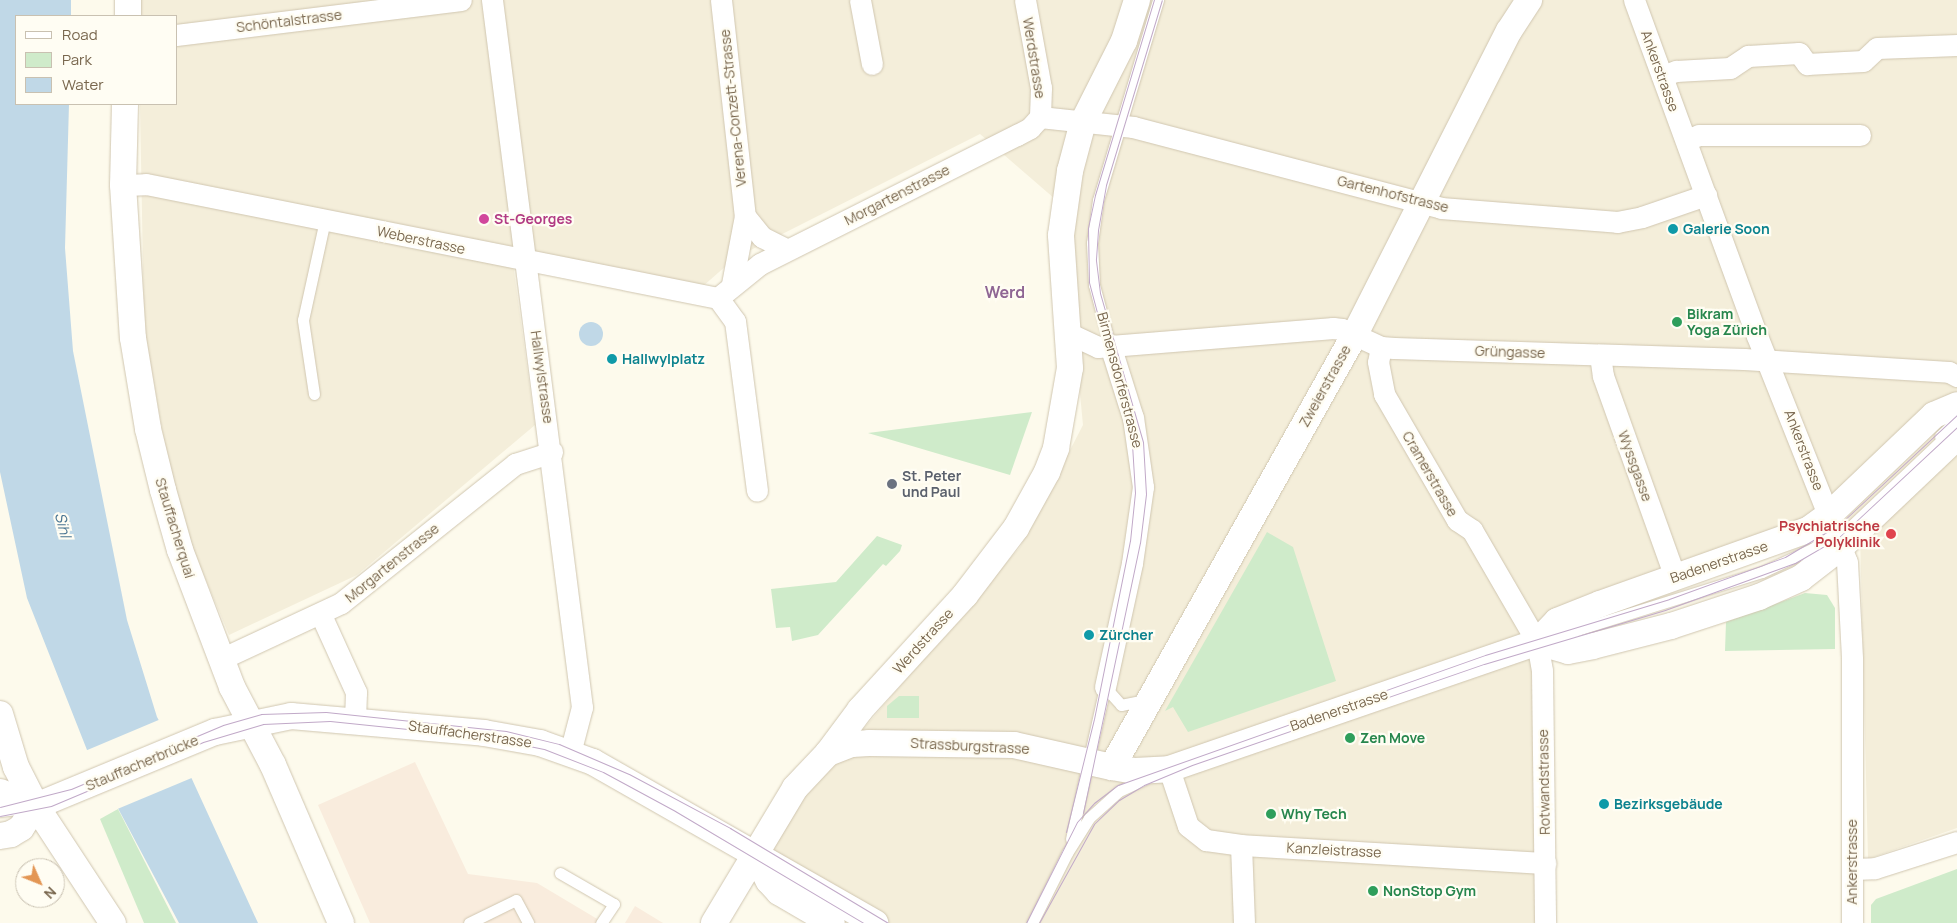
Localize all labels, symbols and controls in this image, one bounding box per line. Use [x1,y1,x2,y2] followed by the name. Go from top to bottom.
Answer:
[235,6,343,36] street label: Schöntalstrasse
[15,15,178,105] legend
[1019,16,1049,100] street label: Werdstrasse
[62,24,98,45] text: Road
[716,28,750,188] street label: Verena-Conzett-Strasse
[1638,28,1682,114] street label: Ankerstrasse
[62,49,92,70] text: Park
[62,74,104,95] text: Water
[842,161,952,229] street label: Morgartenstrasse
[1336,172,1450,216] street label: Gartenhofstrasse
[494,211,572,227] place label: St-Georges
[478,213,490,225] marker: St-Georges
[1683,221,1770,237] place label: Galerie Soon
[375,222,467,258] street label: Weberstrasse
[1667,223,1679,235] marker: Galerie Soon
[985,282,1025,302] district label: Werd
[1687,306,1767,338] place label: Bikram Yoga Zürich
[1094,310,1146,450] street label: Birmensdorferstrasse
[1671,316,1683,328] marker: Bikram Yoga Zürich
[527,329,557,425] street label: Hallwylstrasse
[1296,342,1354,430] street label: Zweierstrasse
[1474,342,1546,362] street label: Grüngasse
[622,351,705,367] place label: Hallwylplatz
[606,353,618,365] marker: Hallwylplatz
[1781,407,1827,493] street label: Ankerstrasse
[1399,428,1461,520] street label: Cramerstrasse
[1614,428,1656,504] street label: Wyssgasse
[902,468,961,501] place label: St. Peter und Paul
[152,476,198,580] street label: Stauffacherquai
[886,478,898,490] marker: St. Peter und Paul
[51,511,75,539] water label: Sihl
[1779,518,1880,550] place label: Psychiatrische Polyklinik
[342,520,442,606] street label: Morgartenstrasse
[1884,527,1898,541] marker: Psychiatrische Polyklinik
[1668,537,1770,587] street label: Badenerstrasse
[889,605,957,677] street label: Werdstrasse
[1099,627,1153,643] place label: Zürcher
[1083,629,1095,641] marker: Zürcher
[1288,685,1390,735] street label: Badenerstrasse
[407,717,533,751] street label: Stauffacherstrasse
[1535,729,1553,835] street label: Rotwandstrasse
[1360,730,1425,746] place label: Zen Move
[83,732,201,794] street label: Stauffacherbrücke
[1344,732,1356,744] marker: Zen Move
[910,734,1030,758] street label: Strassburgstrasse
[1614,796,1723,812] place label: Bezirksgebäude
[1598,798,1610,810] marker: Bezirksgebäude
[1281,806,1347,822] place label: Why Tech
[1265,808,1277,820] marker: Why Tech
[1844,819,1860,905] street label: Ankerstrasse
[1286,839,1382,861] street label: Kanzleistrasse
[15,858,65,908] north arrow
[40,883,61,903] text: N
[1383,883,1476,899] place label: NonStop Gym
[1367,885,1379,897] marker: NonStop Gym

